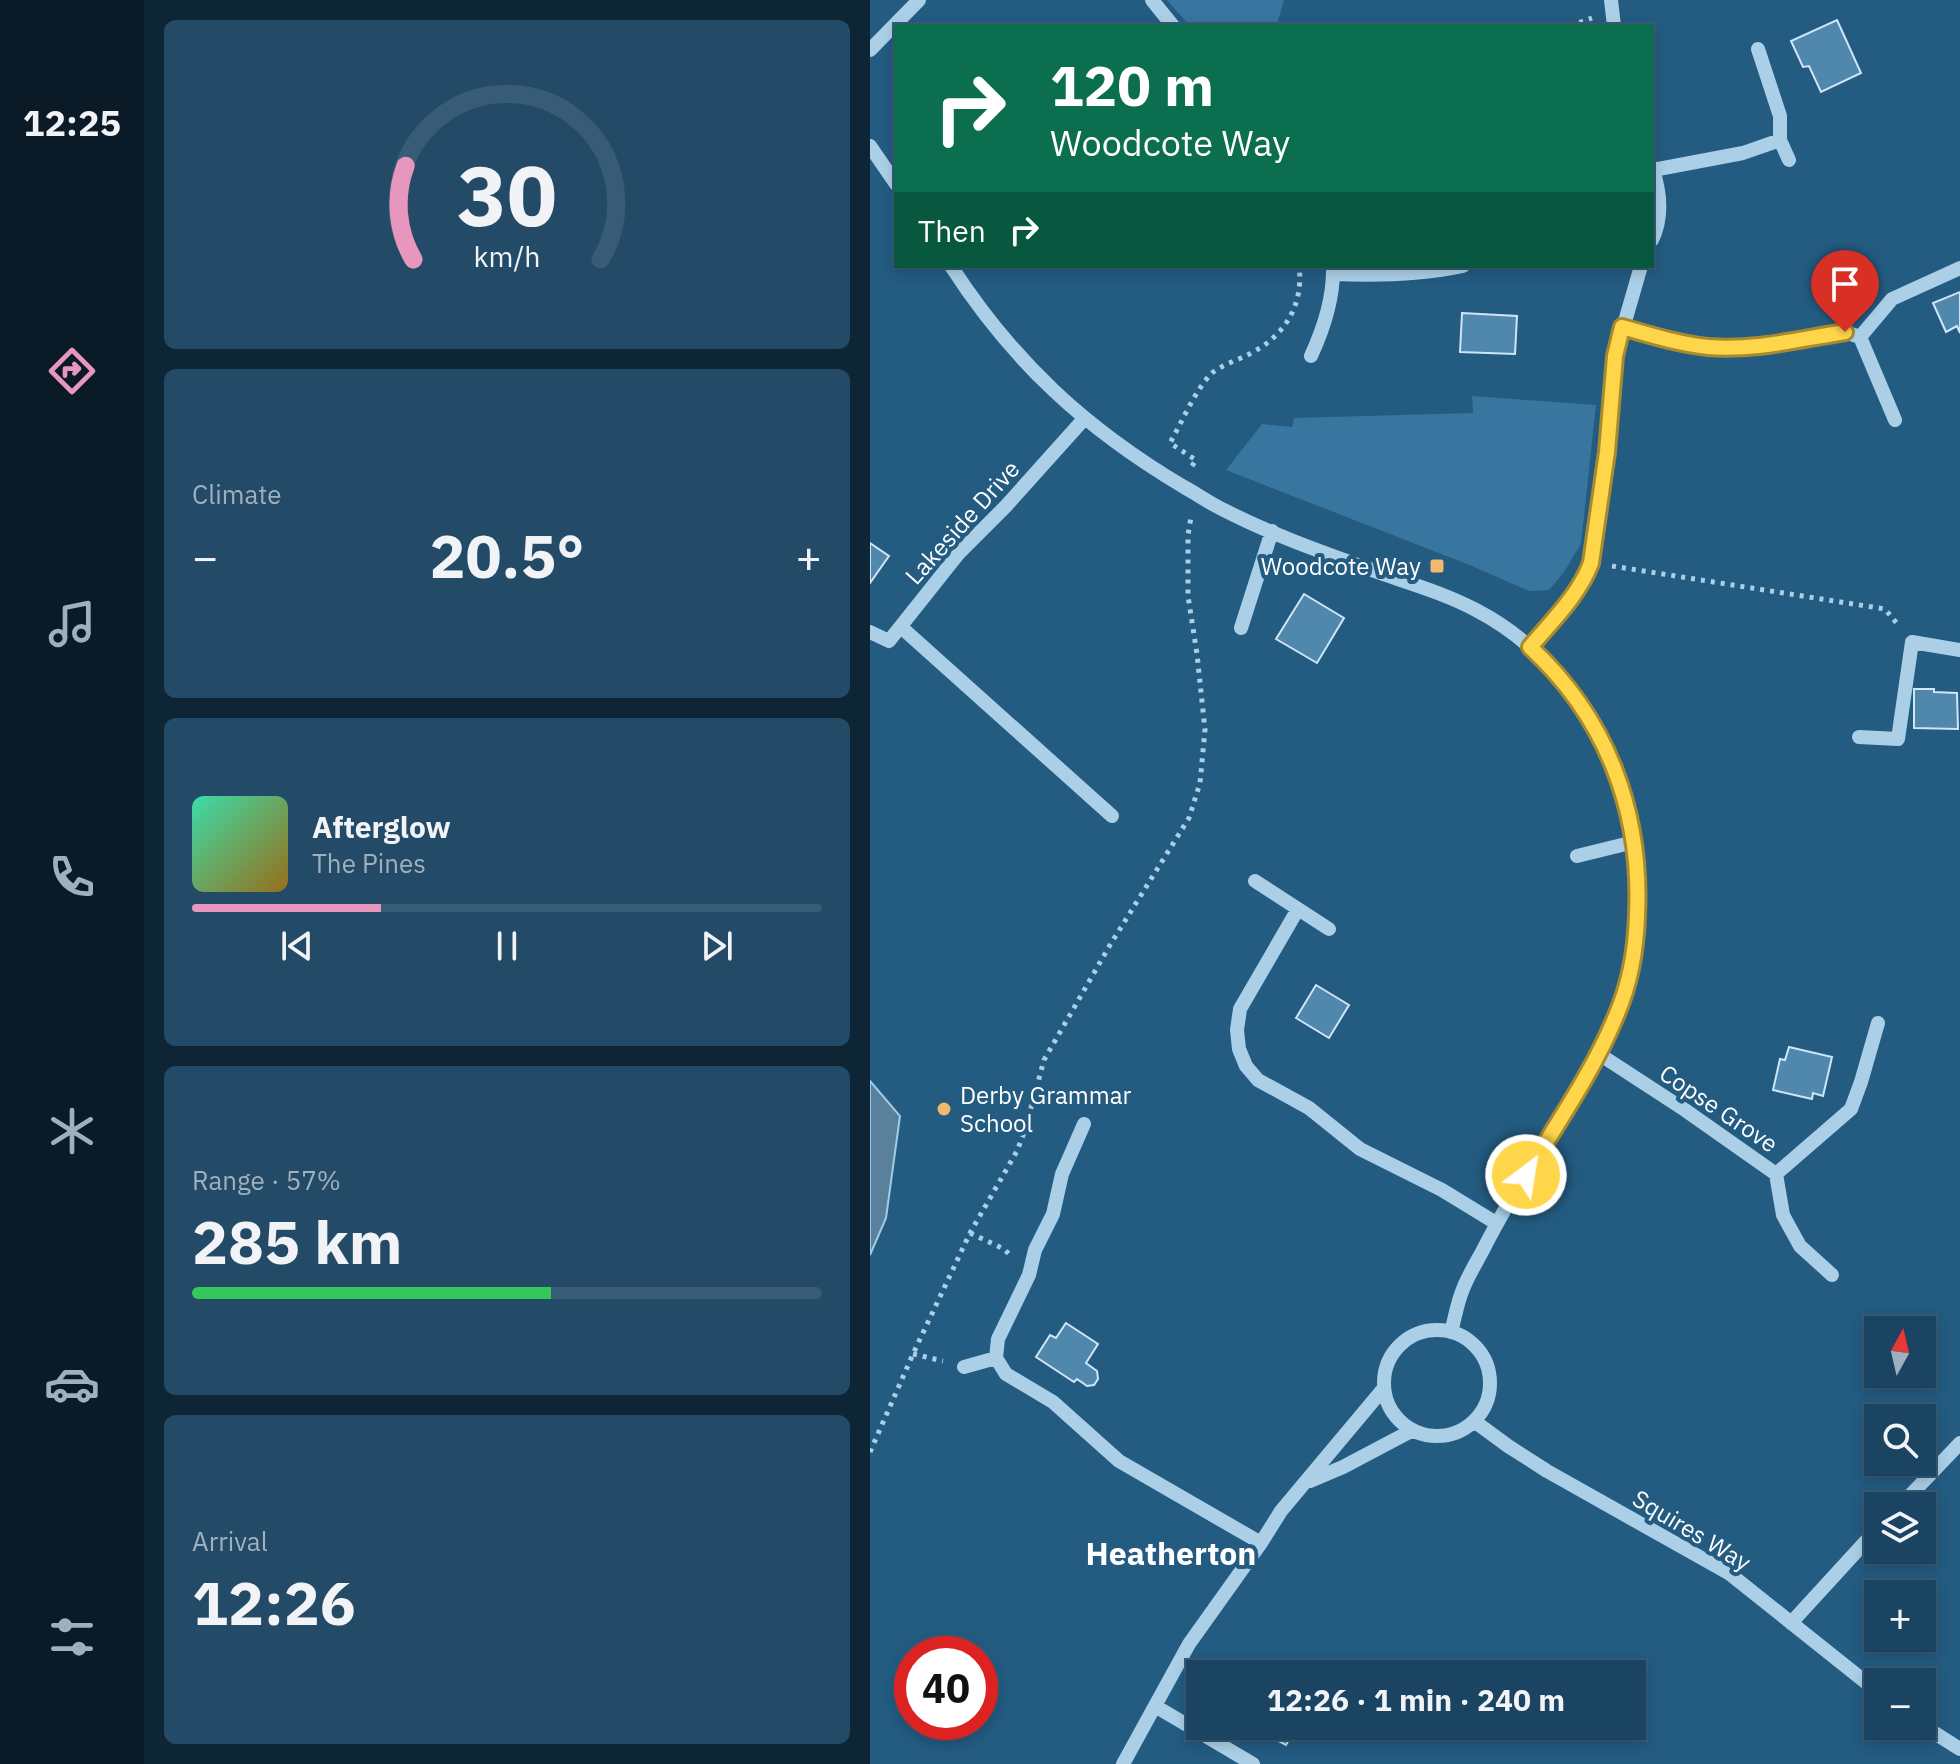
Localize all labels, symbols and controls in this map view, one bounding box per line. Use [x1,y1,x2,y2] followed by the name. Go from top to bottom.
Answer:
[1050,49,1214,121] text: 120 m
[918,56,1022,160] icon: right
[23,99,121,146] text: 12:25
[1050,119,1290,166] text: Woodcote Way
[457,141,557,249] text: 30
[1002,208,1046,252] icon: right
[918,211,986,250] text: Then
[473,239,541,276] text: km/h
[1811,250,1879,332] pin
[1823,262,1867,306] icon: arrive
[44,343,100,399] icon: directions
[898,453,1026,591] street label: Lakeside Drive
[192,477,282,511] text: Climate
[430,516,584,595] text: 20.5°
[192,528,218,585] text: −
[796,528,822,585] text: +
[1261,550,1421,582] place label: Woodcote Way
[1428,557,1446,575] marker: Woodcote Way
[44,596,100,652] icon: music
[312,807,451,846] text: Afterglow
[312,846,426,880] text: The Pines
[44,849,100,905] icon: phone
[275,924,319,968] icon: previous
[485,924,529,968] icon: pause
[695,924,739,968] icon: next
[1654,1057,1784,1159] street label: Copse Grove
[960,1079,1131,1139] place label: Derby Grammar School
[935,1100,953,1118] marker: Derby Grammar School
[44,1103,100,1159] icon: climate
[1484,1133,1568,1217] position arrow
[192,1163,341,1197] text: Range · 57%
[192,1202,402,1281] text: 285 km
[1864,1316,1936,1388] north arrow
[1864,1316,1936,1740] map controls
[44,1356,100,1412] icon: car
[1864,1404,1936,1476] button: search
[1627,1482,1757,1578] street label: Squires Way
[1864,1492,1936,1564] button: layers
[192,1524,268,1558] text: Arrival
[1086,1532,1256,1574] district label: Heatherton
[192,1563,356,1642] text: 12:26
[1864,1580,1936,1652] button: +
[44,1609,100,1665] icon: filters
[894,1636,998,1740] speed limit sign: 40
[1864,1668,1936,1740] button: −
[1267,1680,1565,1719] text: 12:26 · 1 min · 240 m

